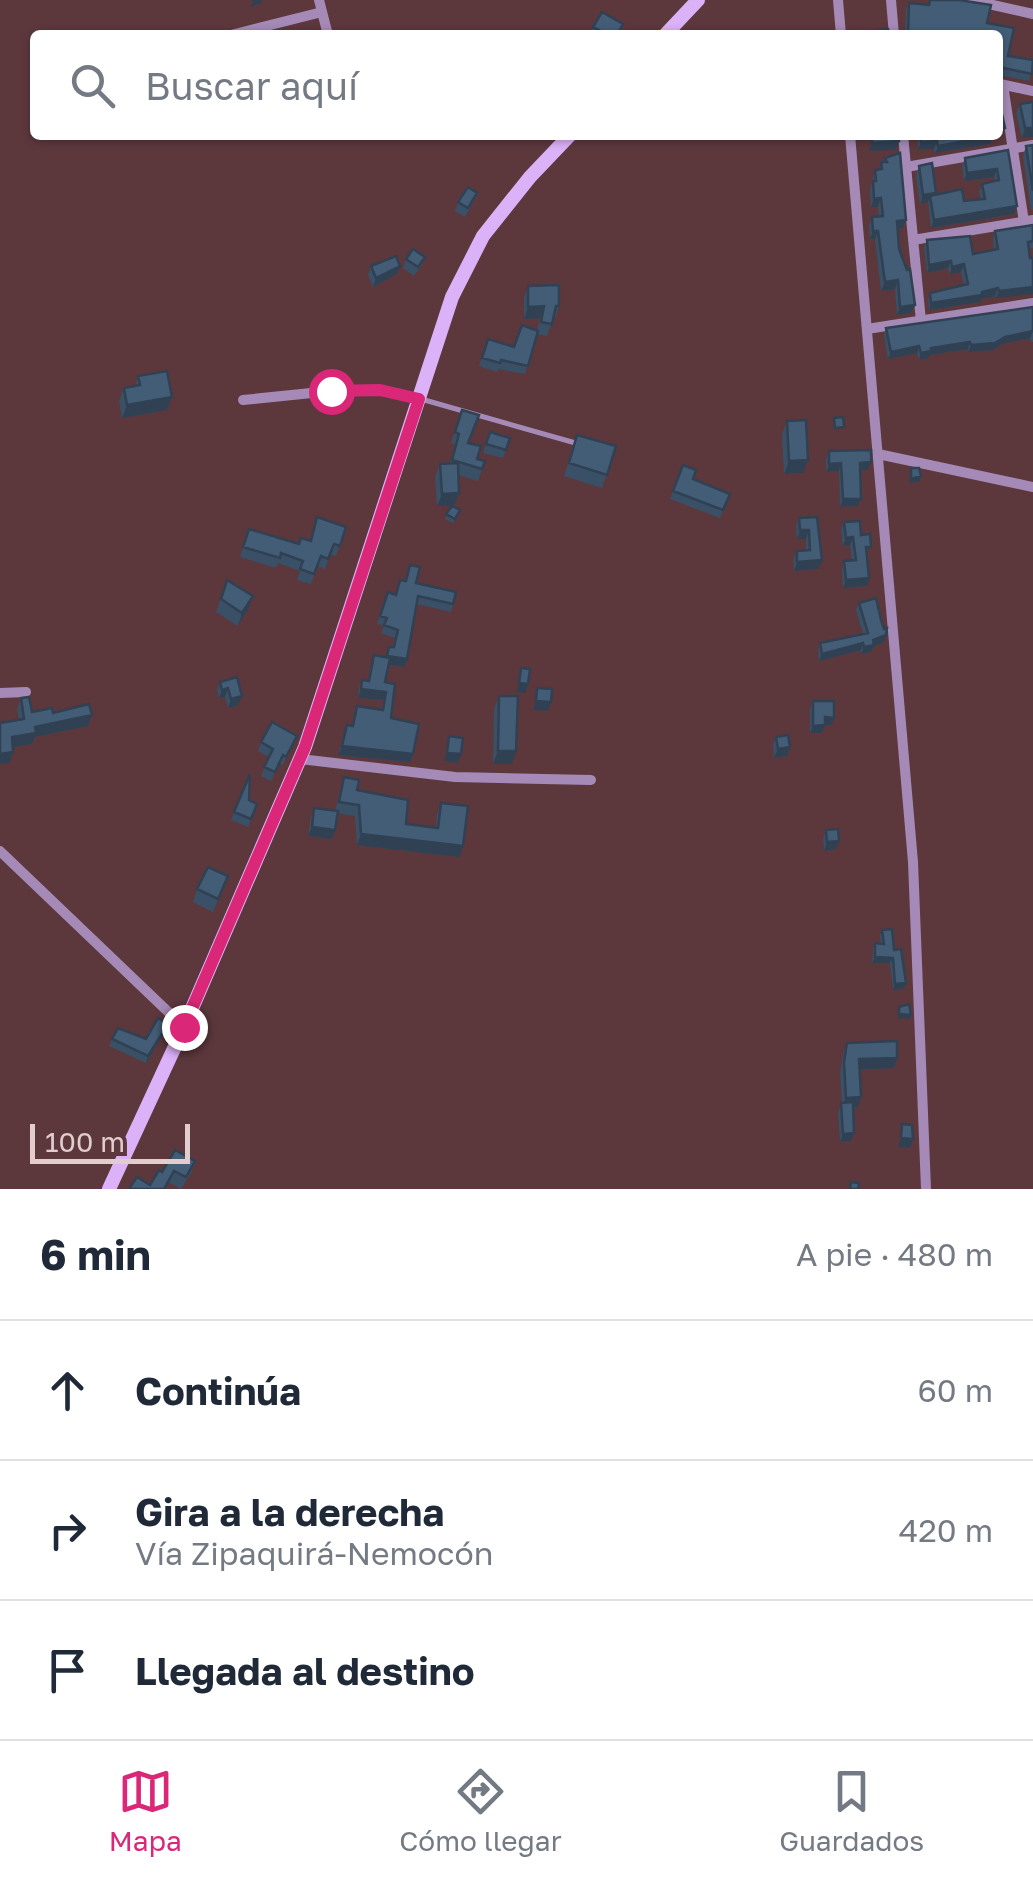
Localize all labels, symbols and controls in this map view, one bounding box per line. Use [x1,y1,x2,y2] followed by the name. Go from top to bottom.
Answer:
[30,30,1003,140] search box
[65,58,120,113] icon: search
[145,63,358,108] text: Buscar aquí
[309,369,355,415] route start
[162,1005,208,1051] route end
[30,1119,190,1164] scale bar
[45,1125,125,1158] text: 100 m
[40,1229,151,1279] text: 6 min
[796,1235,993,1273] text: A pie · 480 m
[40,1363,95,1418] icon: ahead
[135,1368,301,1413] text: Continúa
[917,1371,993,1409] text: 60 m
[135,1489,444,1534] text: Gira a la derecha
[40,1503,95,1558] icon: right
[899,1511,993,1549] text: 420 m
[135,1534,493,1572] text: Vía Zipaquirá-Nemocón
[40,1643,95,1698] icon: arrive
[135,1648,475,1693] text: Llegada al destino
[109,1764,182,1857] tab: Mapa
[399,1764,562,1857] tab: Cómo llegar
[779,1764,924,1857] tab: Guardados

